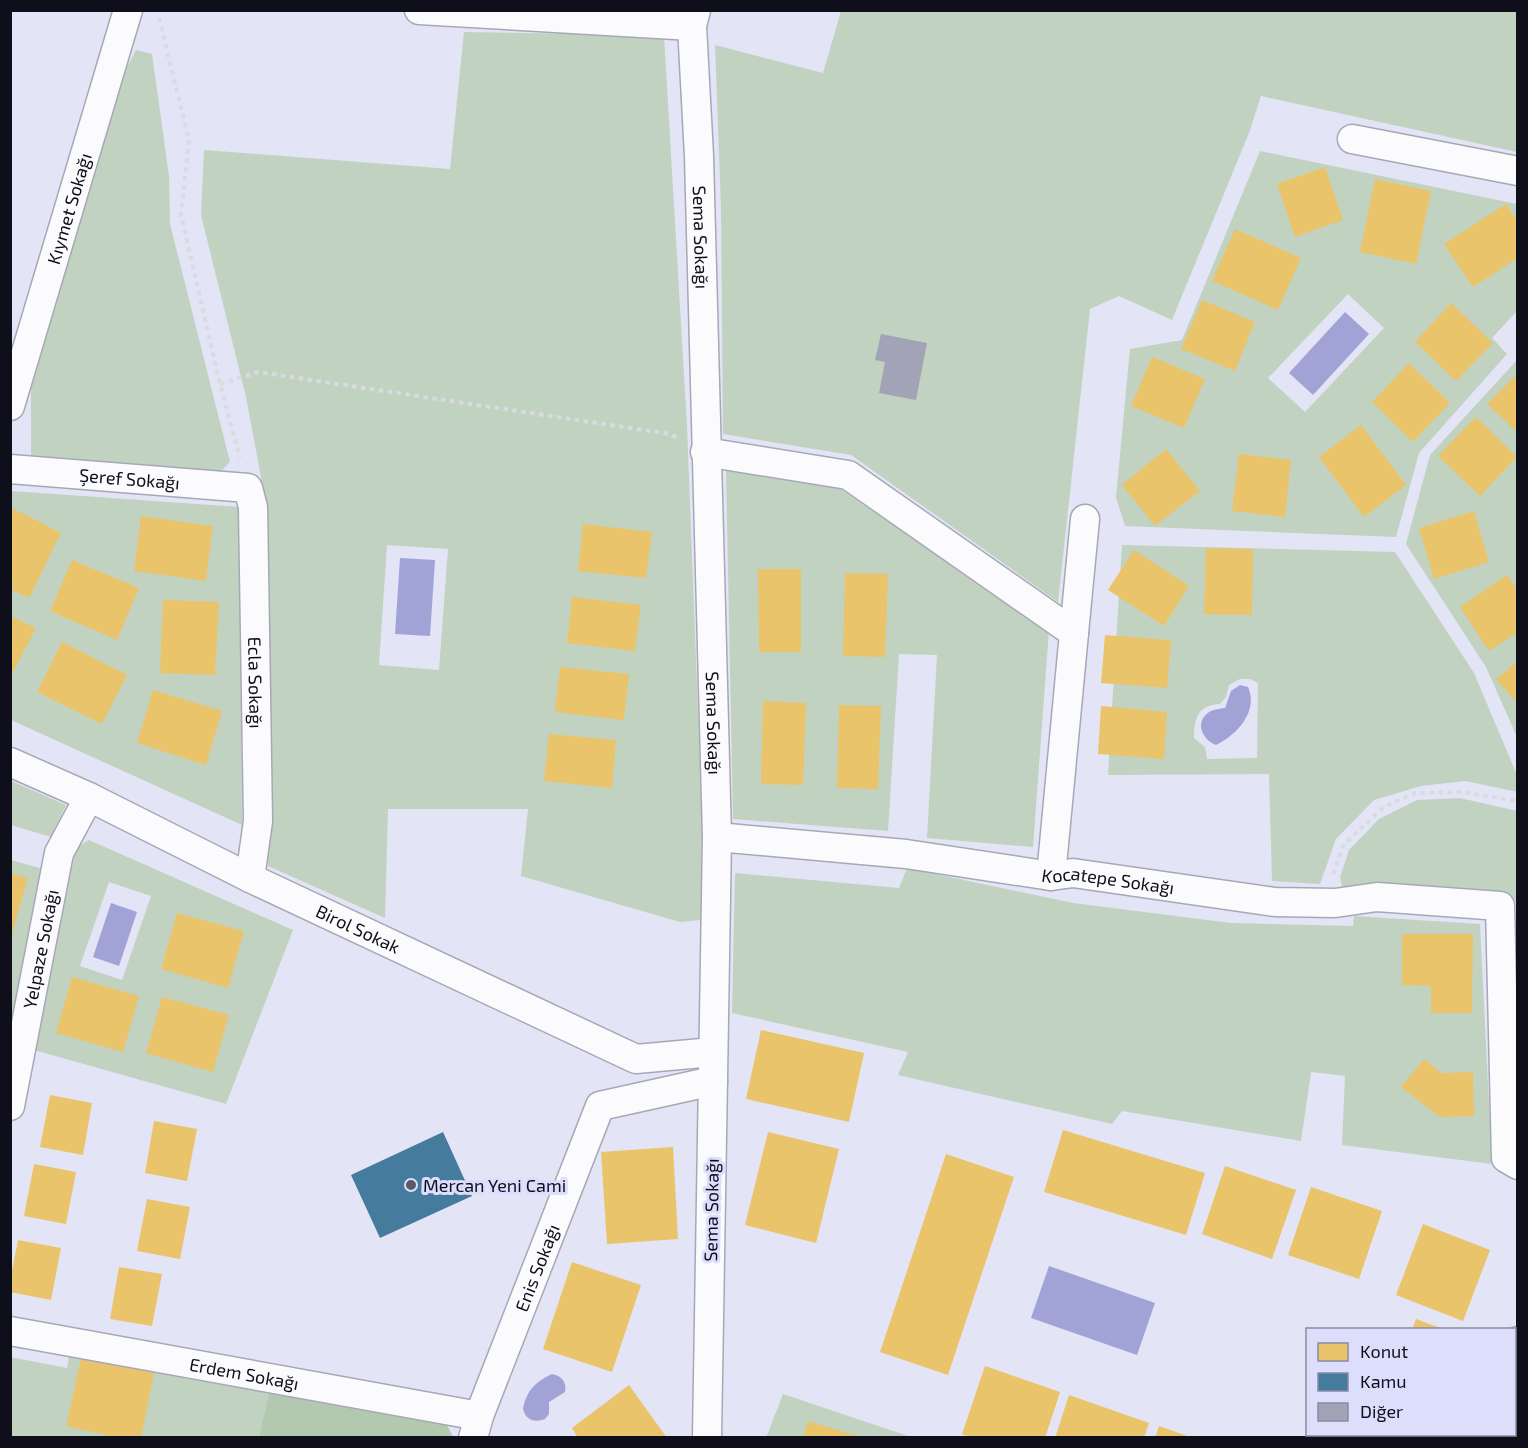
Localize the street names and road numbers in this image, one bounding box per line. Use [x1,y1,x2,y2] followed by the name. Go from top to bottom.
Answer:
[42,150,96,267] street label: Kıymet Sokağı
[689,185,714,289] street label: Sema Sokağı
[78,464,181,494] street label: Şeref Sokağı
[244,636,268,729] street label: Ecla Sokağı
[702,671,726,775] street label: Sema Sokağı
[1040,862,1176,898] street label: Kocatepe Sokağı
[18,887,63,1011] street label: Yelpaze Sokağı
[312,900,404,958] street label: Birol Sokak
[699,1158,723,1262] street label: Sema Sokağı
[510,1221,564,1315] street label: Enis Sokağı
[188,1353,301,1394] street label: Erdem Sokağı

